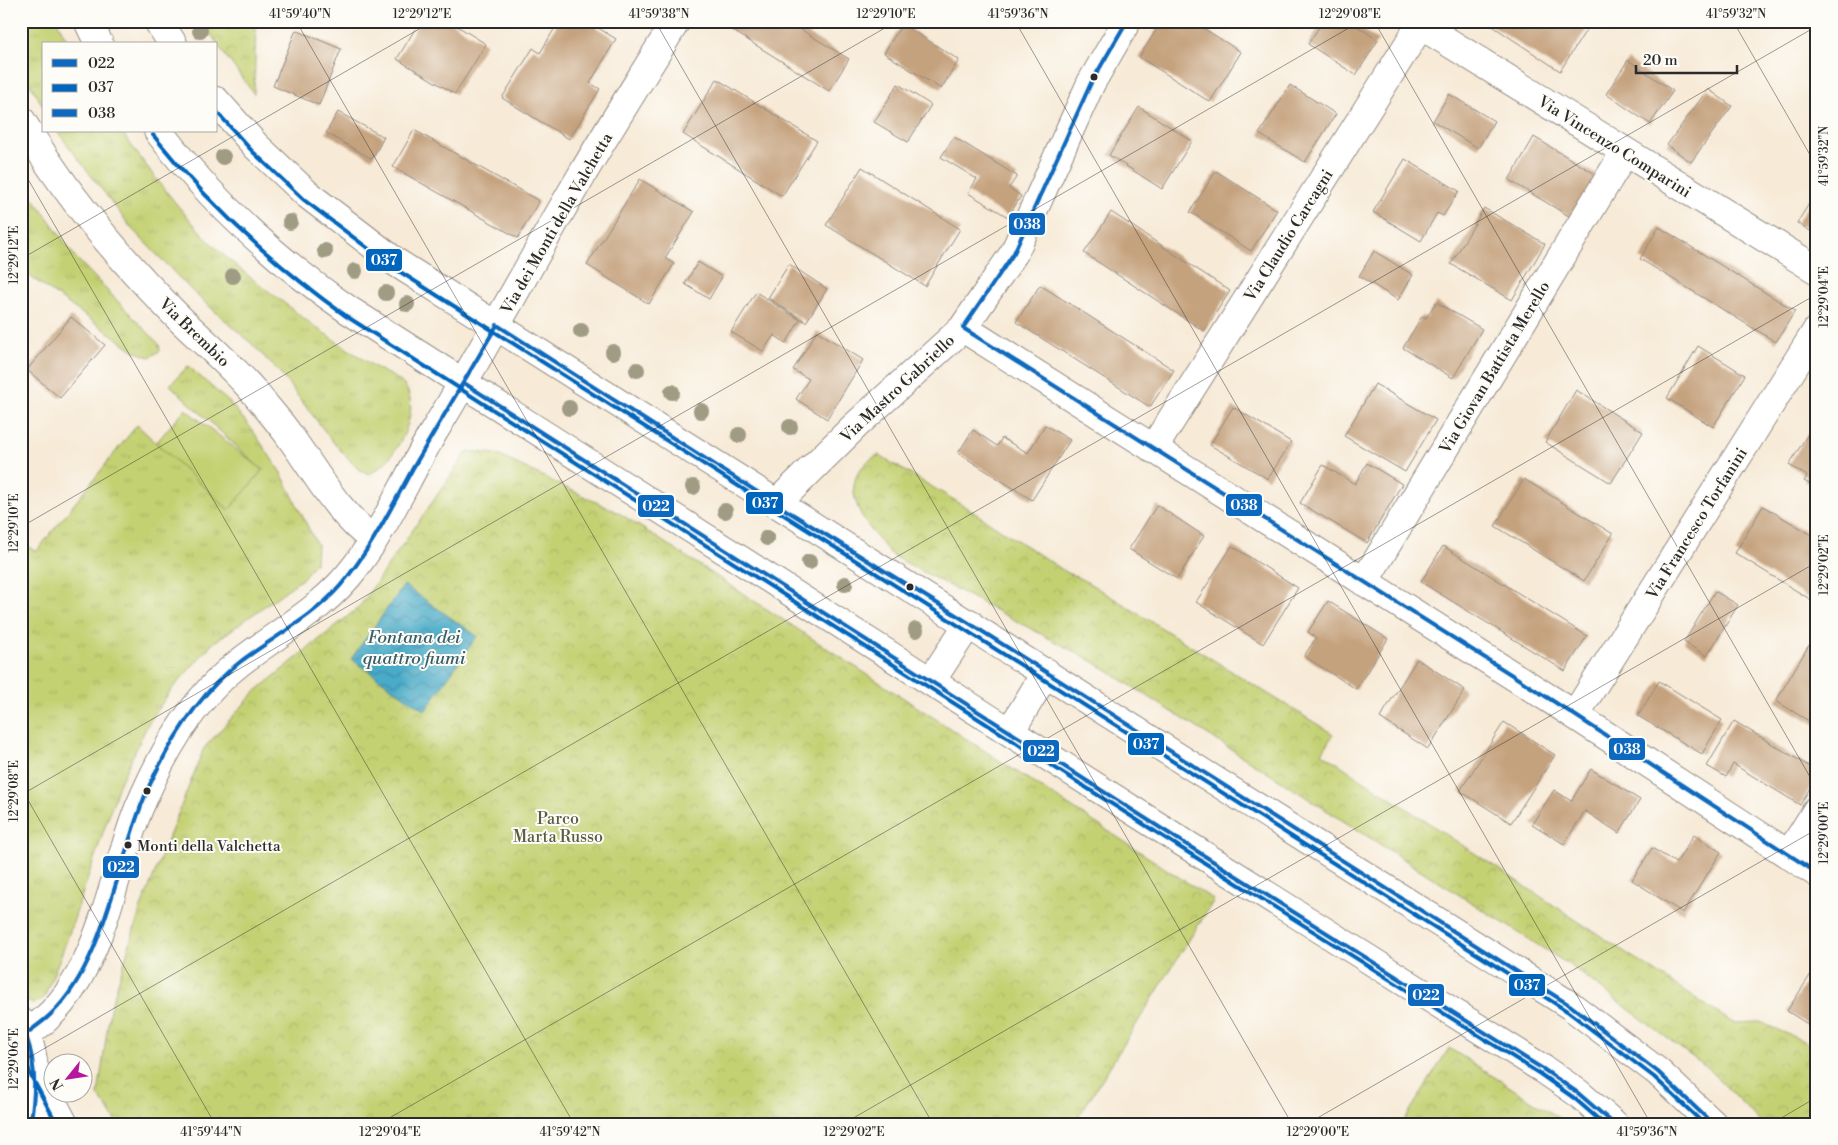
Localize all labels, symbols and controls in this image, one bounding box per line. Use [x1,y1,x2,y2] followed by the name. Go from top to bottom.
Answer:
[269,7,331,22] text: 41°59'40"N
[393,7,451,22] text: 12°29'12"E
[629,7,690,22] text: 41°59'38"N
[856,7,916,22] text: 12°29'10"E
[988,7,1048,22] text: 41°59'36"N
[1319,7,1381,22] text: 12°29'08"E
[1706,7,1766,22] text: 41°59'32"N
[42,42,218,132] legend
[1636,42,1737,74] scale bar
[1643,51,1678,70] text: 20 m
[88,54,115,73] text: 022
[1089,72,1099,82] unlabelled marker
[88,78,114,97] text: 037
[1533,91,1695,202] street label: Via Vincenzo Comparini
[88,104,115,123] text: 038
[1817,126,1832,186] text: 41°59'32"N
[496,129,617,319] street label: Via dei Monti della Valchetta
[1240,166,1338,306] street label: Via Claudio Carcagni
[1008,212,1046,236] line badge: 038
[1013,216,1041,234] text: 038
[7,226,22,284] text: 12°29'12"E
[365,248,403,272] line badge: 037
[371,252,398,270] text: 037
[1817,266,1832,328] text: 12°29'04"E
[1435,278,1554,458] street label: Via Giovan Battista Merello
[154,293,234,371] street label: Via Brembio
[836,330,959,448] street label: Via Mastro Gabriello
[1641,444,1752,604] street label: Via Francesco Torfanini
[745,491,784,515] line badge: 037
[7,493,22,553] text: 12°29'10"E
[1225,493,1263,517] line badge: 038
[637,494,675,518] line badge: 022
[752,495,779,513] text: 037
[1230,497,1258,515] text: 038
[642,498,670,516] text: 022
[1817,534,1832,596] text: 12°29'02"E
[905,582,915,592] unlabelled marker
[362,626,466,670] water label: Fontana dei quattro fiumi
[1127,732,1165,756] line badge: 037
[1133,736,1160,754] text: 037
[1608,737,1646,761] line badge: 038
[1022,739,1060,763] line badge: 022
[1613,741,1641,759] text: 038
[1027,743,1055,761] text: 022
[7,760,22,822] text: 12°29'08"E
[142,786,152,796] unlabelled marker
[1817,802,1832,864] text: 12°29'00"E
[513,809,603,847] park label: Parco Marta Russo
[137,837,281,856] place label: Monti della Valchetta
[123,840,133,850] marker: Monti della Valchetta
[102,855,140,879] line badge: 022
[107,859,135,877] text: 022
[1508,973,1546,997] line badge: 037
[1514,977,1541,995] text: 037
[1407,983,1445,1007] line badge: 022
[1412,987,1440,1005] text: 022
[7,1028,22,1090] text: 12°29'06"E
[42,1052,92,1102] north arrow
[47,1075,68,1093] text: N
[180,1125,242,1140] text: 41°59'44"N
[359,1125,421,1140] text: 12°29'04"E
[540,1125,601,1140] text: 41°59'42"N
[823,1125,885,1140] text: 12°29'02"E
[1287,1125,1349,1140] text: 12°29'00"E
[1617,1125,1677,1140] text: 41°59'36"N

